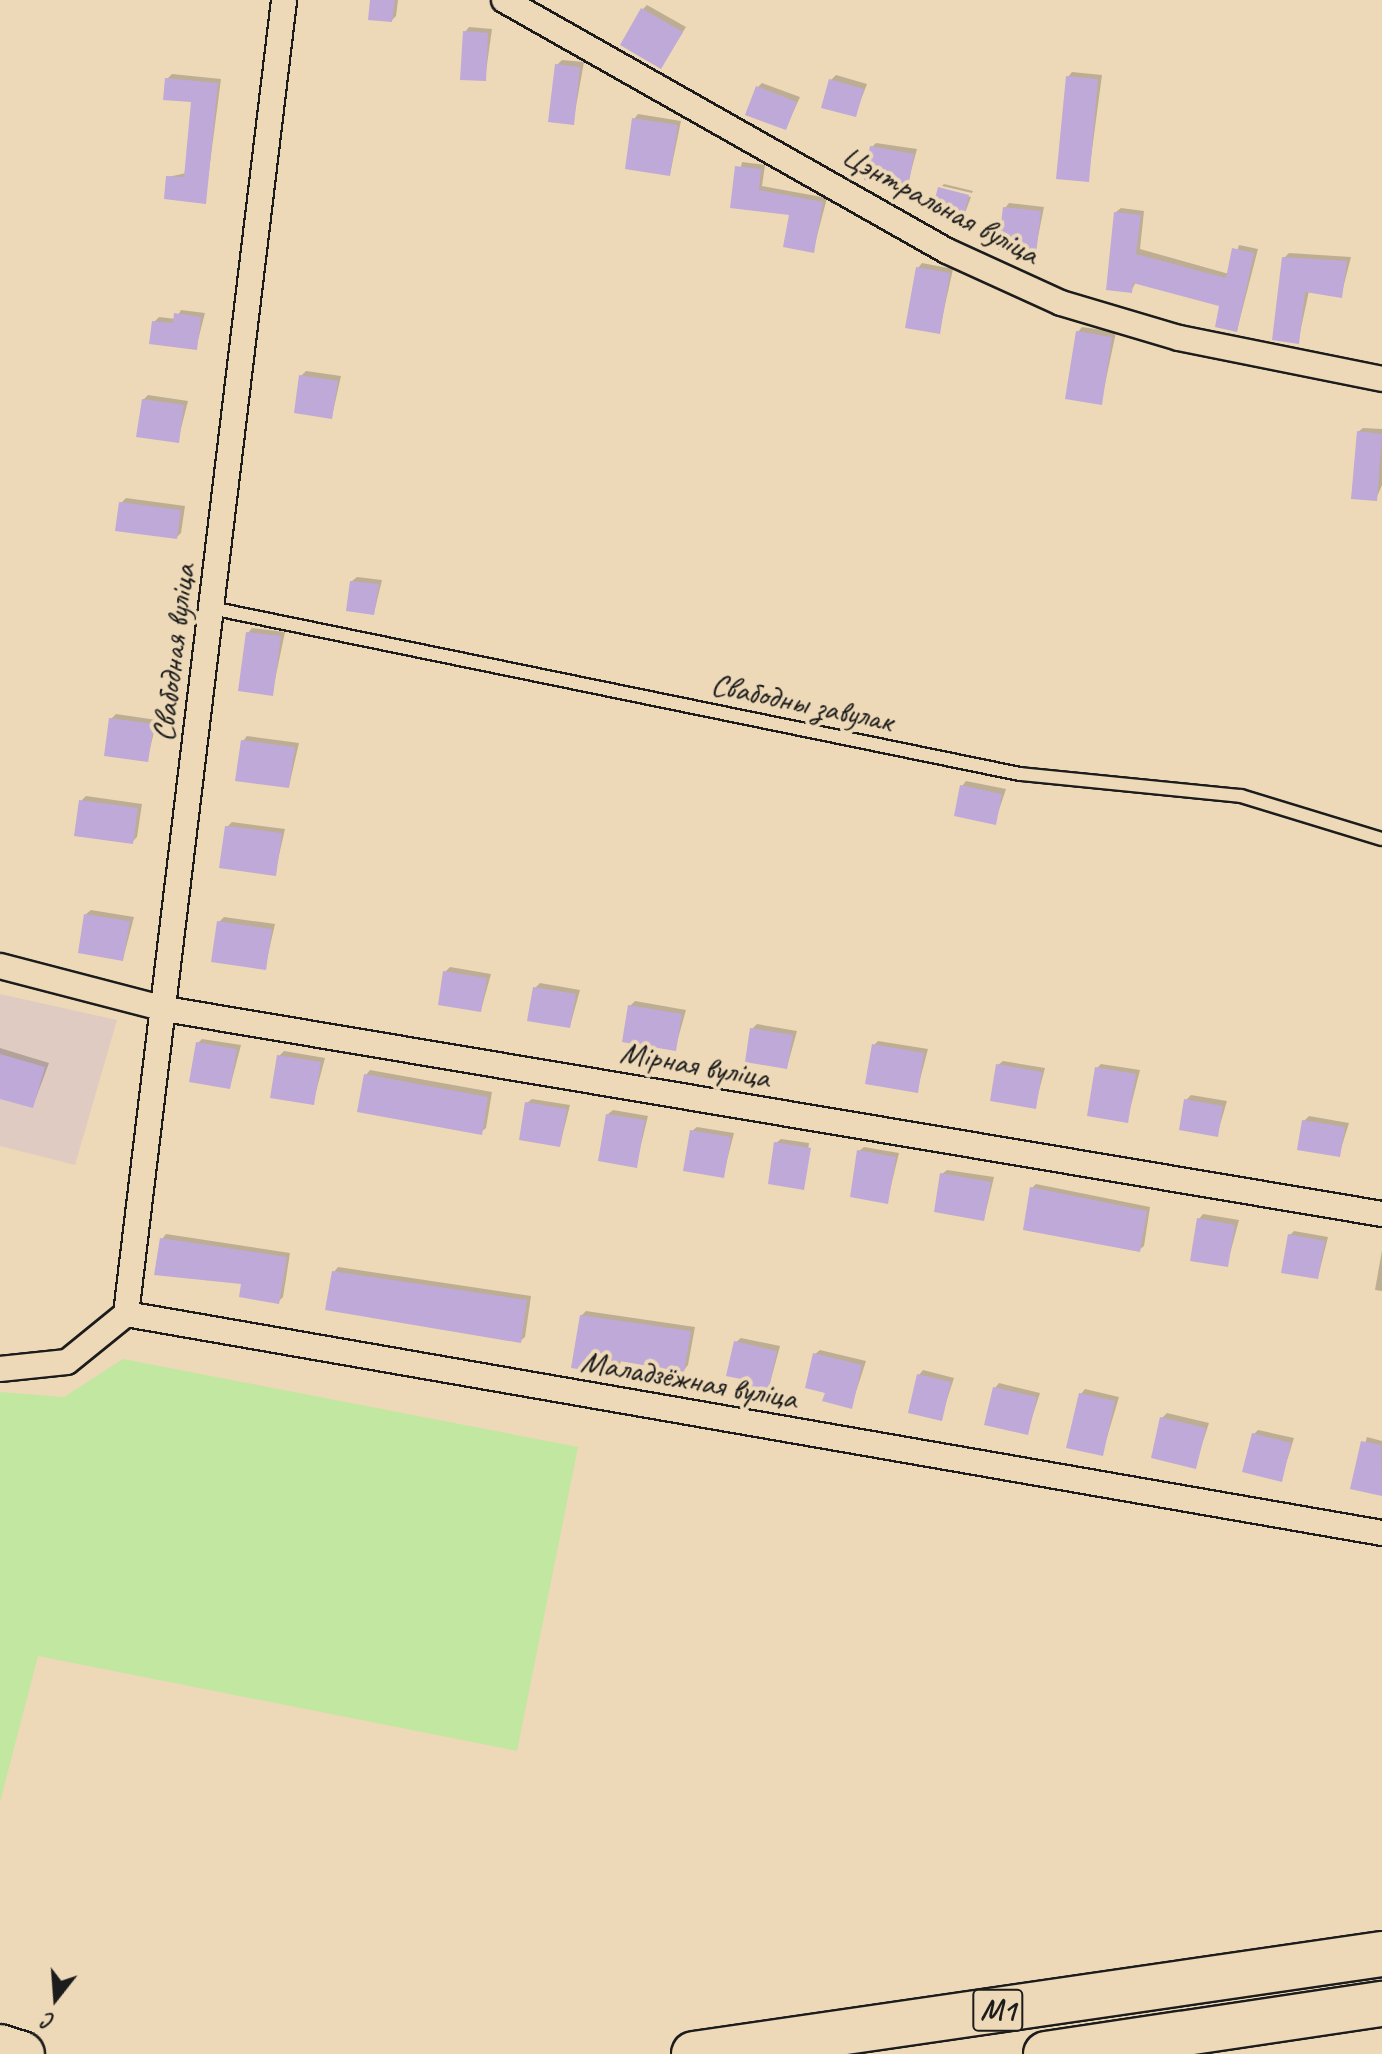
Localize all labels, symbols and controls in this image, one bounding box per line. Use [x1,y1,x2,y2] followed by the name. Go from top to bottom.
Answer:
[835,137,1045,273] street label: Цэнтральная вуліца
[144,563,204,743] street label: Свабодная вуліца
[708,665,896,741] street label: Свабодны завулак
[618,1033,772,1097] street label: Мірная вуліца
[579,1342,799,1418] street label: Маладзёжная вуліца
[16,1958,96,2038] north arrow
[972,1984,1024,2036] road number: М1
[40,2006,58,2036] text: С

